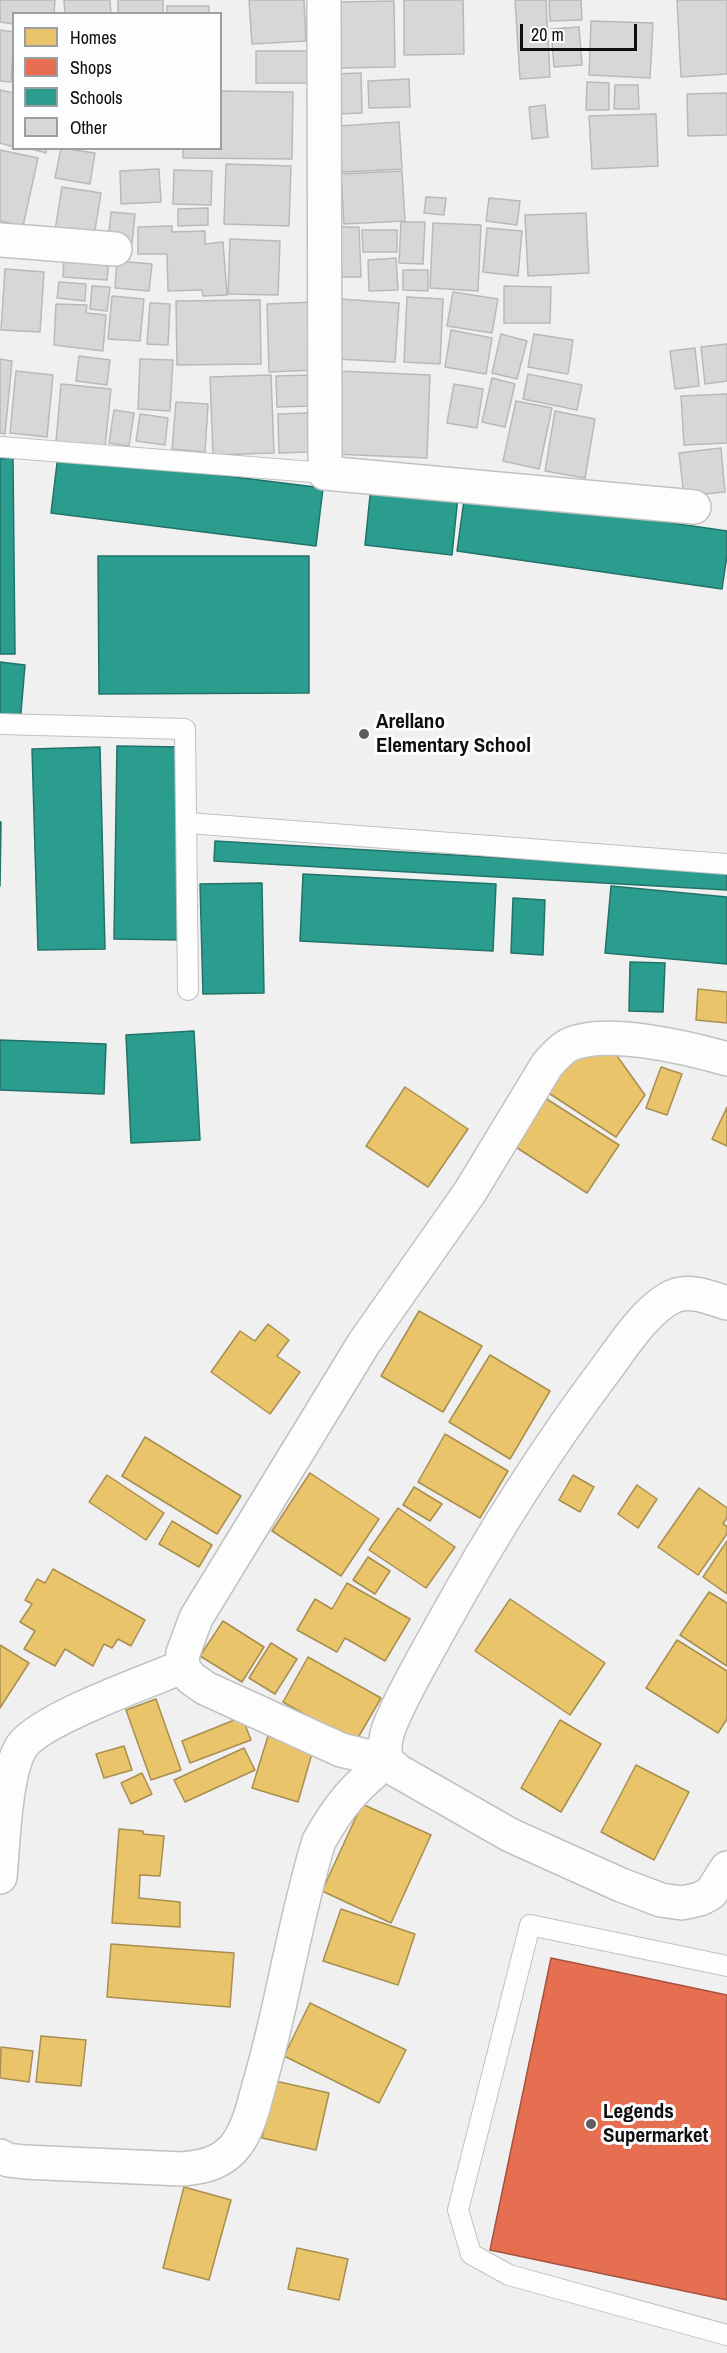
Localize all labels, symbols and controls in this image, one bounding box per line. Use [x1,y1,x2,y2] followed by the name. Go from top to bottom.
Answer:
[12,12,222,150] legend
[523,12,640,50] scale bar
[531,22,564,47] text: 20 m
[70,25,117,50] text: Homes
[70,55,112,80] text: Shops
[70,85,123,110] text: Schools
[70,115,107,140] text: Other
[376,709,531,759] place label: Arellano Elementary School
[357,727,371,741] marker: Arellano Elementary School
[603,2099,708,2149] place label: Legends Supermarket
[584,2117,598,2131] marker: Legends Supermarket

